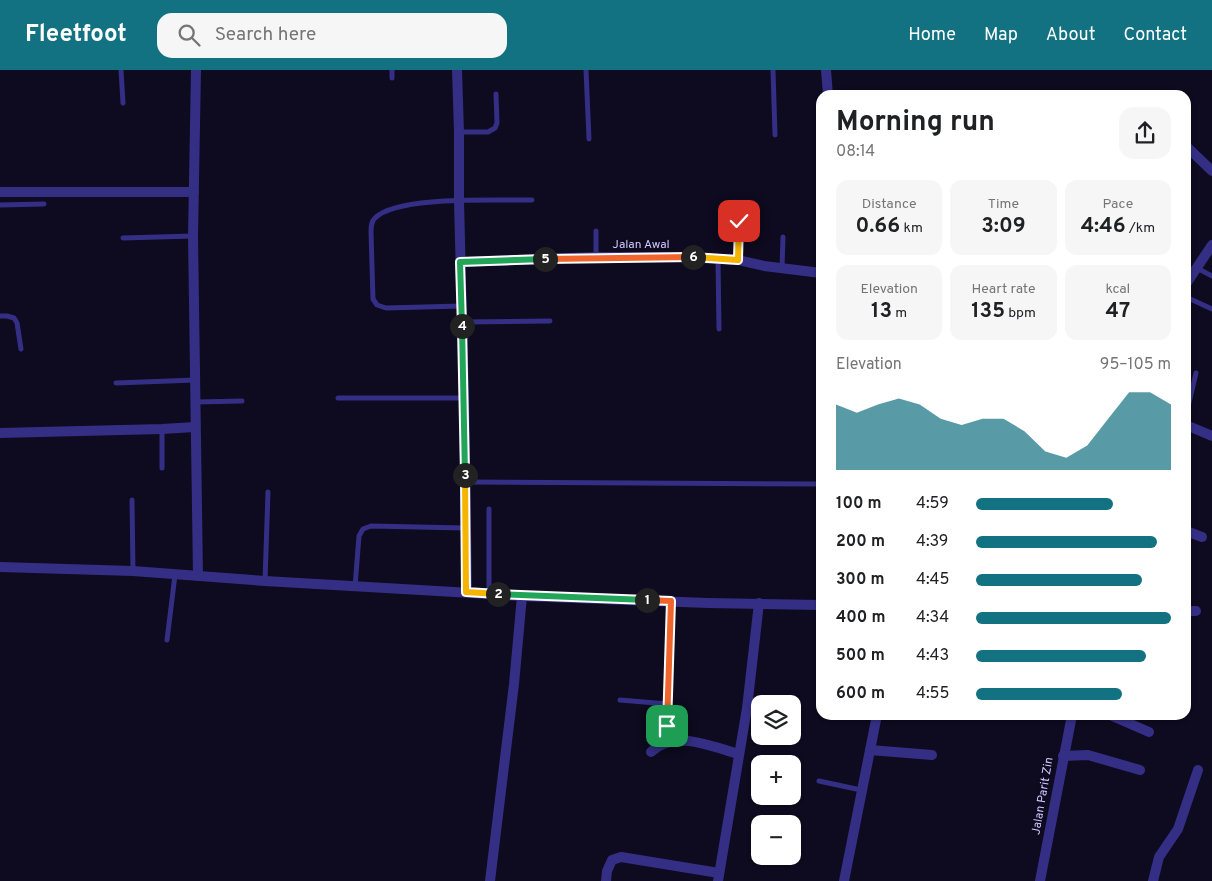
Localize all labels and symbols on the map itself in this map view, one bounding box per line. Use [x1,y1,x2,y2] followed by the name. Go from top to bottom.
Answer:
[718,200,760,242] pin
[612,237,670,253] street label: Jalan Awal
[680,244,706,270] pin: 6
[532,246,558,272] pin: 5
[450,314,474,338] pin: 4
[452,462,478,488] pin: 3
[486,582,510,606] pin: 2
[634,588,660,612] pin: 1
[646,705,688,747] pin
[1028,756,1058,836] street label: Jalan Parit Zin

